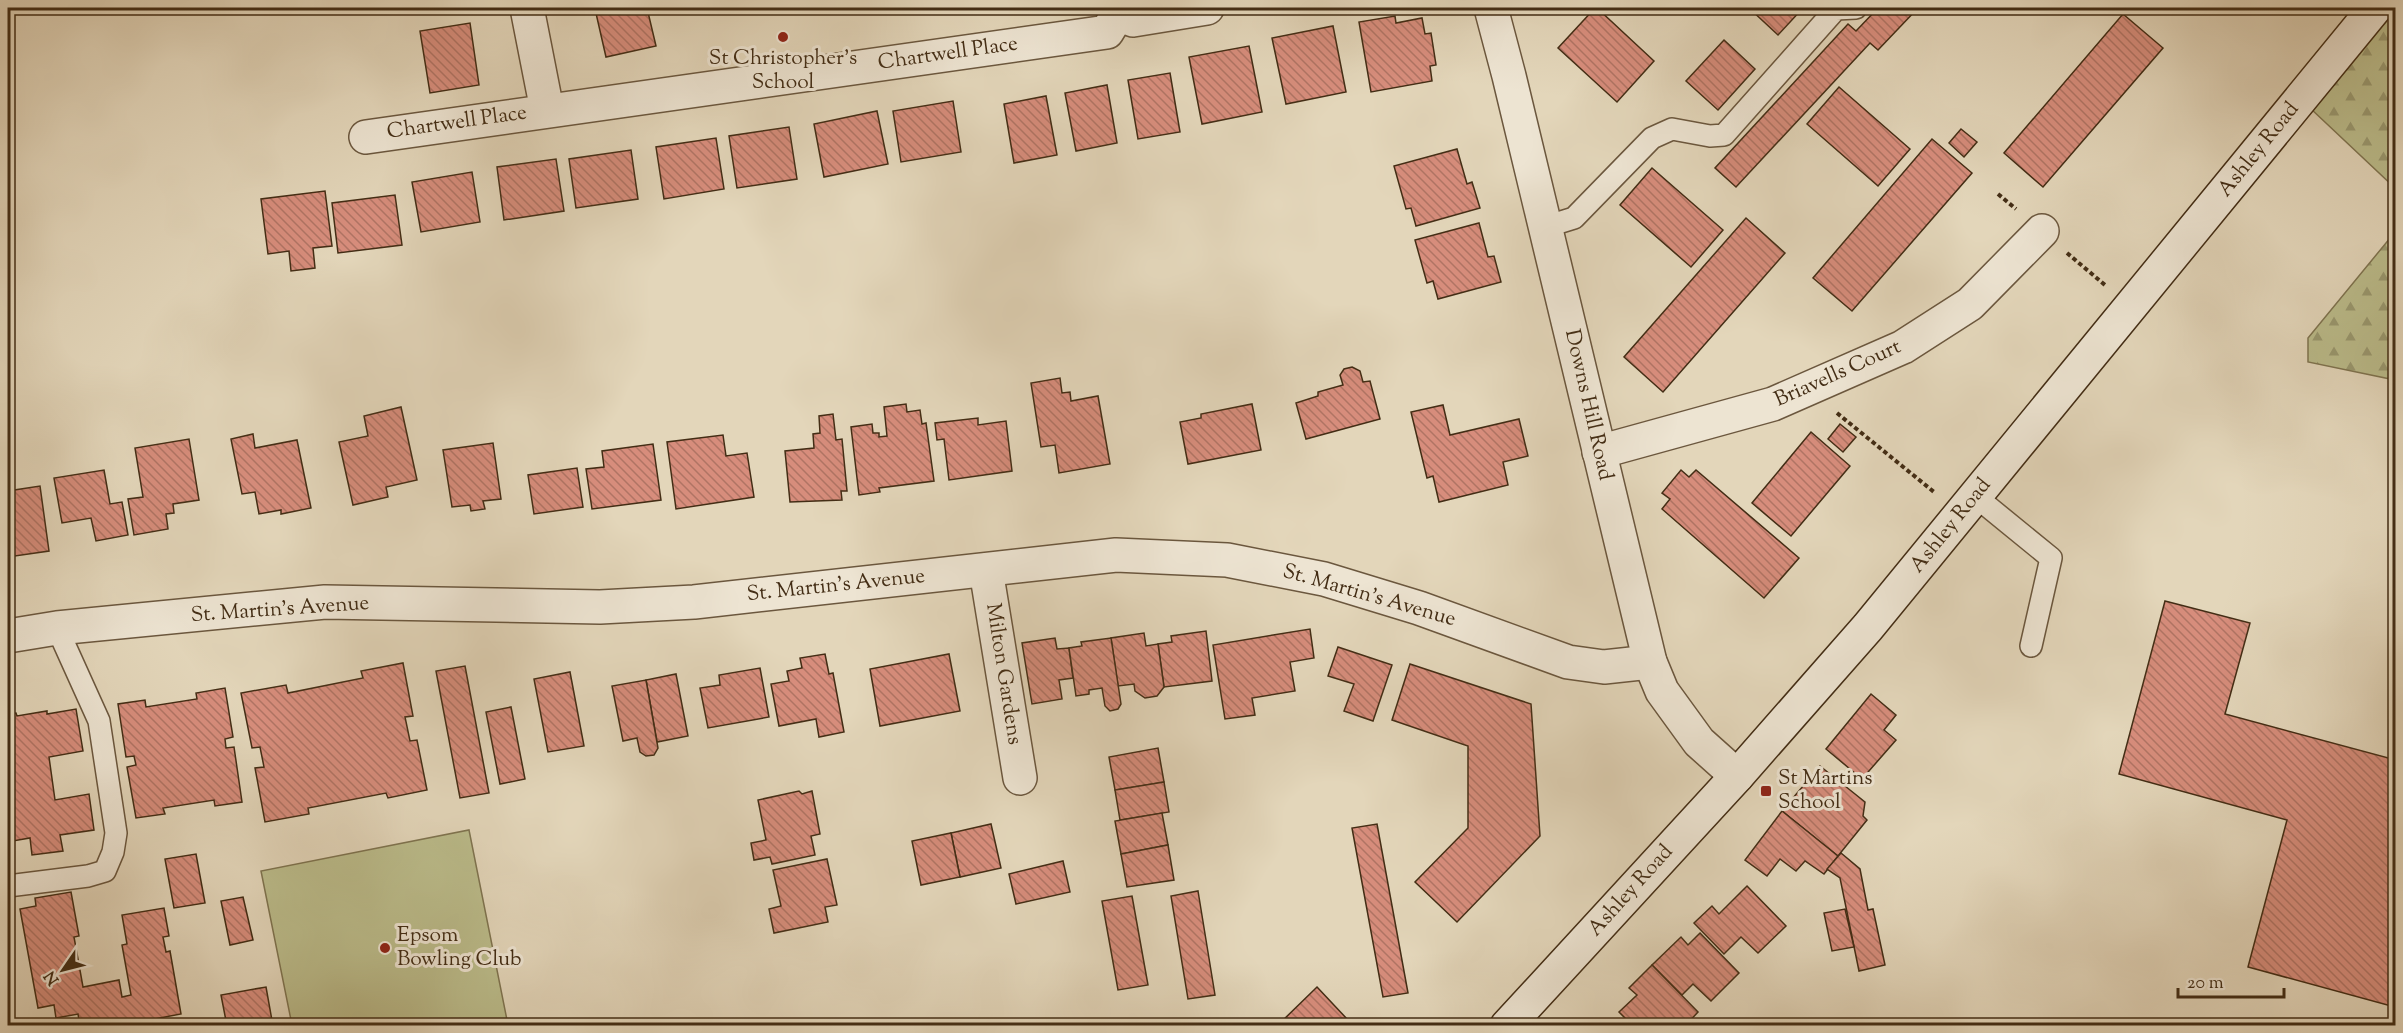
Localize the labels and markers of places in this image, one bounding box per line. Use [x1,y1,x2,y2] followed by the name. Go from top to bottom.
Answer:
[776,30,790,44] marker: St Christopher's School
[709,44,857,98] place label: St Christopher's School
[1778,764,1873,818] place label: St Martins School
[1759,784,1773,798] marker: St Martins School
[397,921,521,975] place label: Epsom Bowling Club
[378,941,392,955] marker: Epsom Bowling Club

